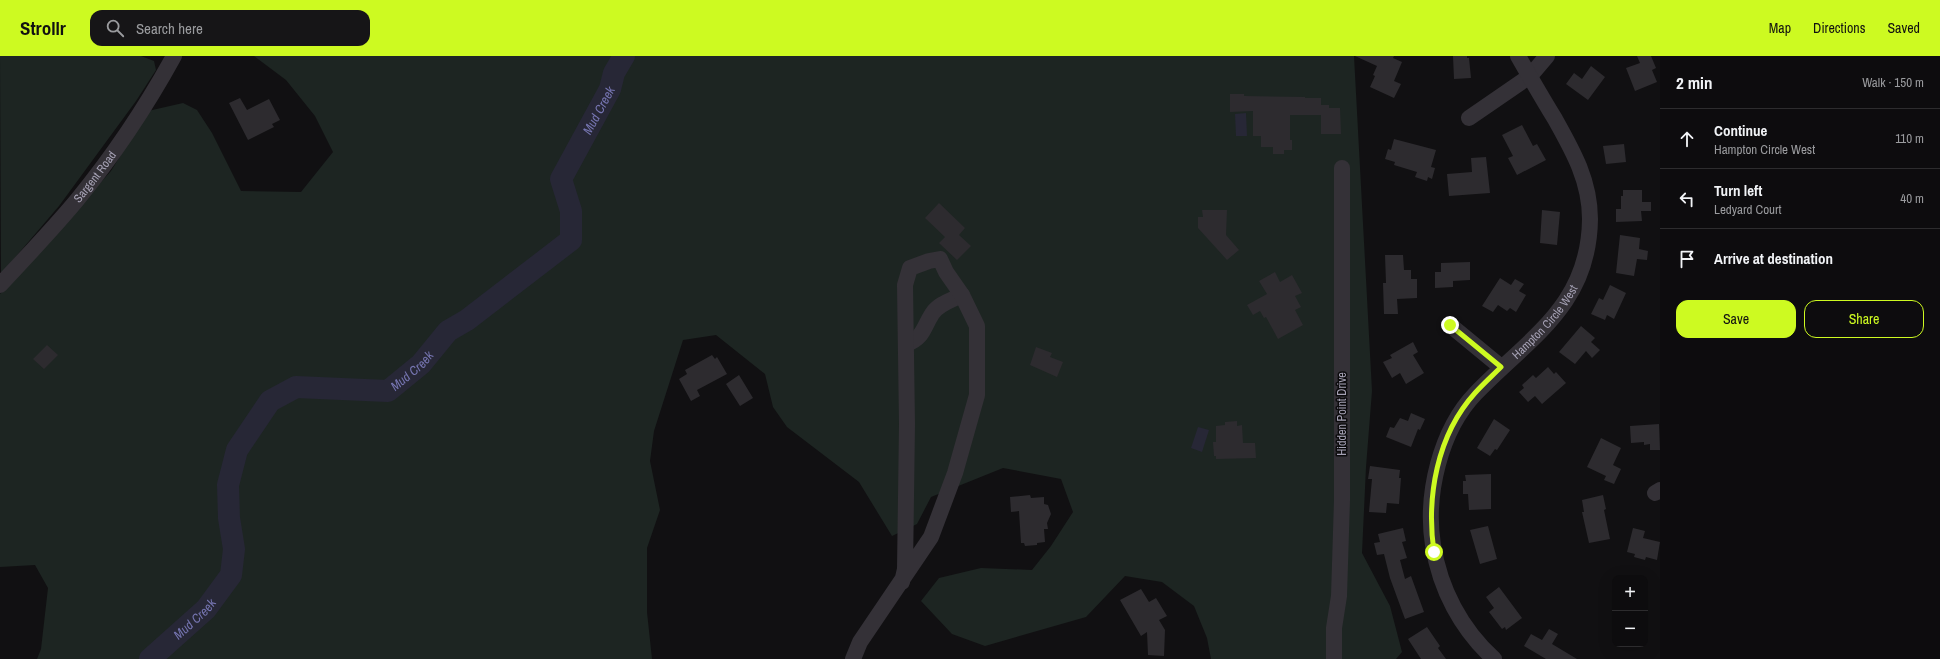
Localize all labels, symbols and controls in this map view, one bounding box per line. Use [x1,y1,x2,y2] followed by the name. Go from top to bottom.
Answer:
[90,10,370,46] search box
[20,15,66,41] text: Strollr
[104,17,126,39] icon: search
[136,18,203,39] text: Search here
[1769,19,1791,37] text: Map
[1813,19,1865,37] text: Directions
[1887,19,1920,37] text: Saved
[1676,71,1712,94] text: 2 min
[1862,74,1924,91] text: Walk · 150 m
[579,83,619,137] water label: Mud Creek
[1714,120,1767,141] text: Continue
[1676,128,1698,150] icon: ahead
[1895,130,1924,147] text: 110 m
[1714,141,1815,158] text: Hampton Circle West
[70,148,120,206] street label: Sargent Road
[1714,180,1762,201] text: Turn left
[1676,188,1698,210] icon: left
[1900,190,1924,207] text: 40 m
[1714,201,1782,218] text: Ledyard Court
[1676,248,1698,270] icon: arrive
[1714,248,1833,269] text: Arrive at destination
[1509,282,1582,363] street label: Hampton Circle West
[1676,300,1796,338] button: Save
[1804,300,1924,338] button: Share
[1441,316,1459,334] route end
[387,347,438,395] water label: Mud Creek
[1334,372,1350,456] street label: Hidden Point Drive
[1425,543,1443,561] route start
[1612,575,1648,647] map controls
[1612,575,1648,611] button: +
[170,595,220,643] water label: Mud Creek
[1612,611,1648,647] button: −

